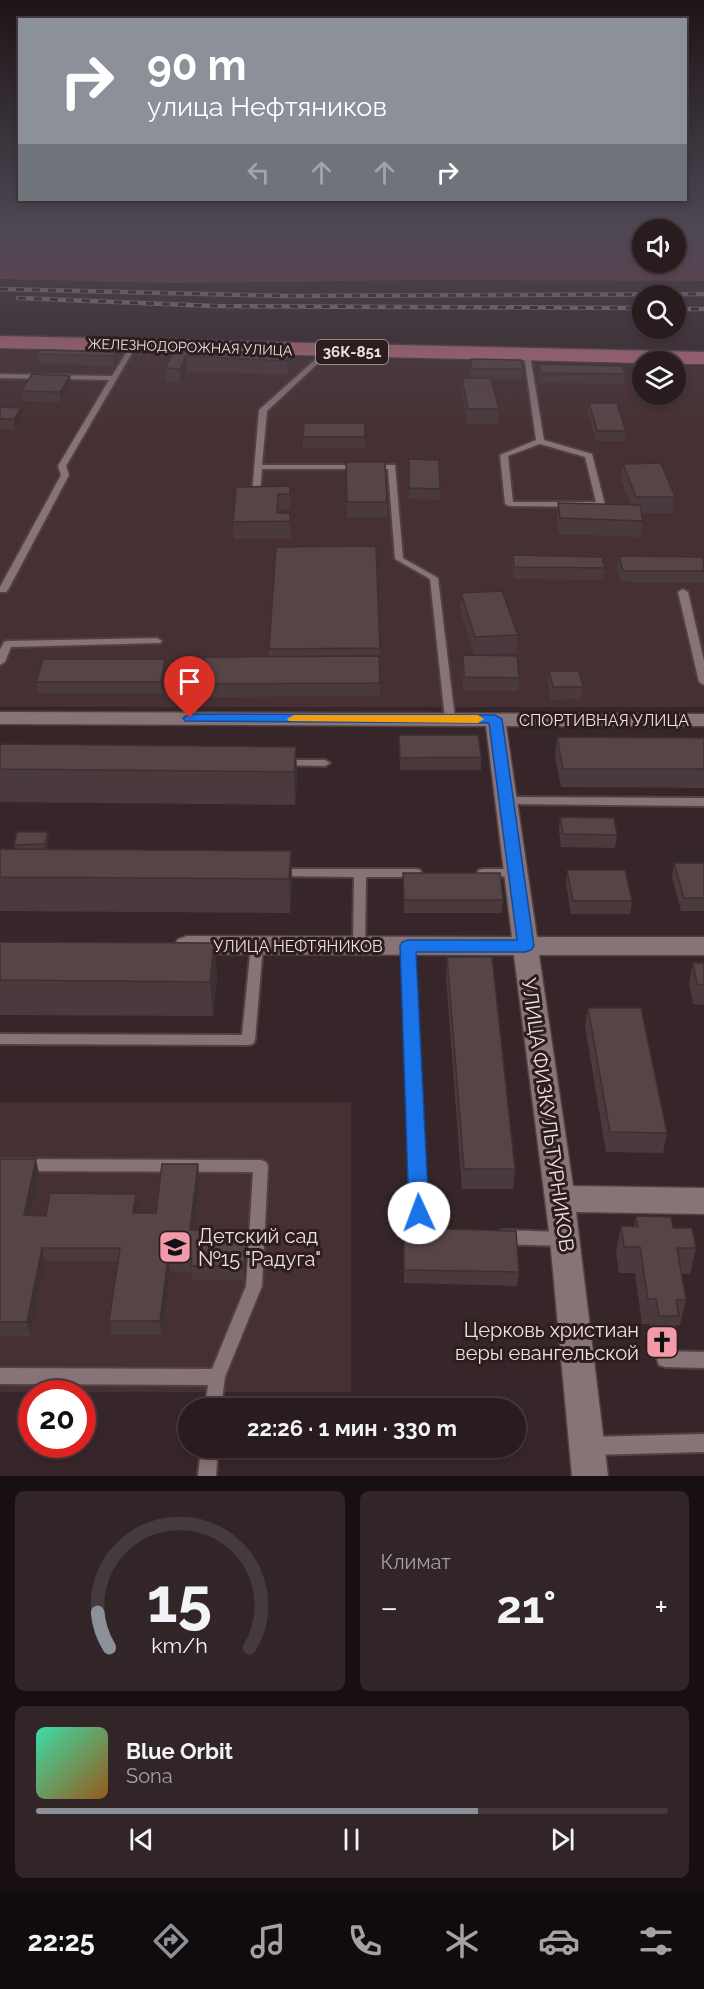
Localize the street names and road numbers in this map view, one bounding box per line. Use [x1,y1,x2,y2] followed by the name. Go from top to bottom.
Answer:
[87,335,293,359] street label: ЖЕЛЕЗНОДОРОЖНАЯ УЛИЦА
[316,340,388,364] road number: 36К-851
[519,711,689,730] street label: СПОРТИВНАЯ УЛИЦА
[213,937,383,956] street label: УЛИЦА НЕФТЯНИКОВ
[517,977,579,1253] street label: УЛИЦА ФИЗКУЛЬТУРНИКОВ

